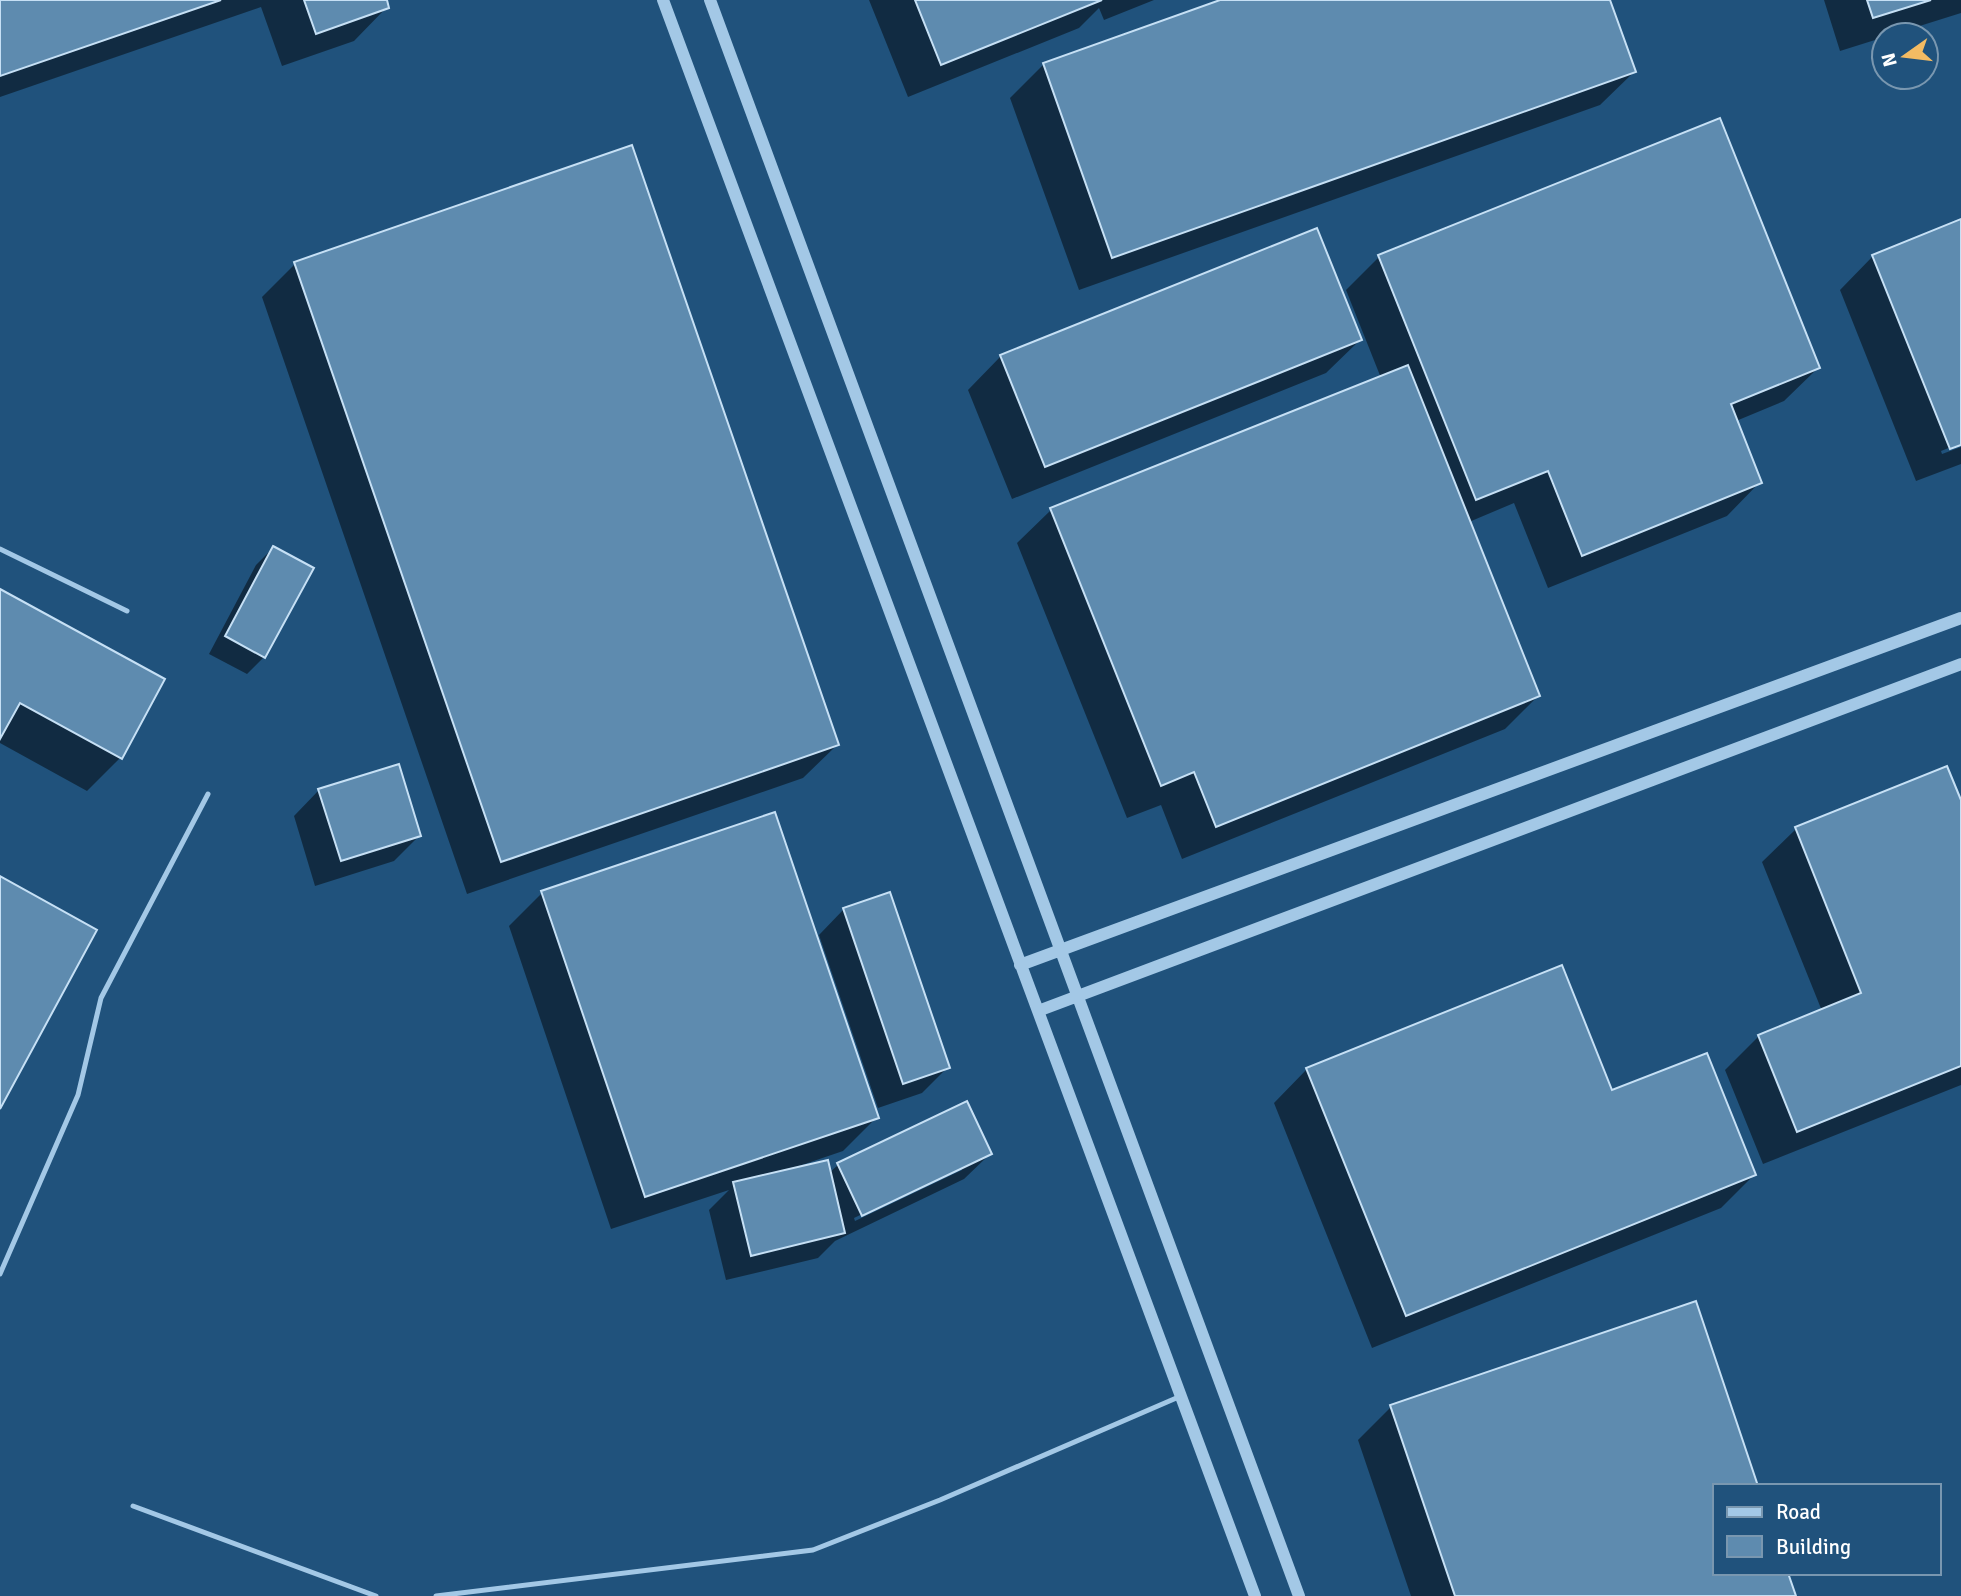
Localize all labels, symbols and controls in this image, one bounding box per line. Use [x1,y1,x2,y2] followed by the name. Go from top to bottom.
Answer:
[1870,21,1940,91] north arrow
[1876,51,1903,69] text: N
[1713,1484,1940,1575] legend
[1776,1499,1821,1525] text: Road
[1776,1534,1851,1560] text: Building

